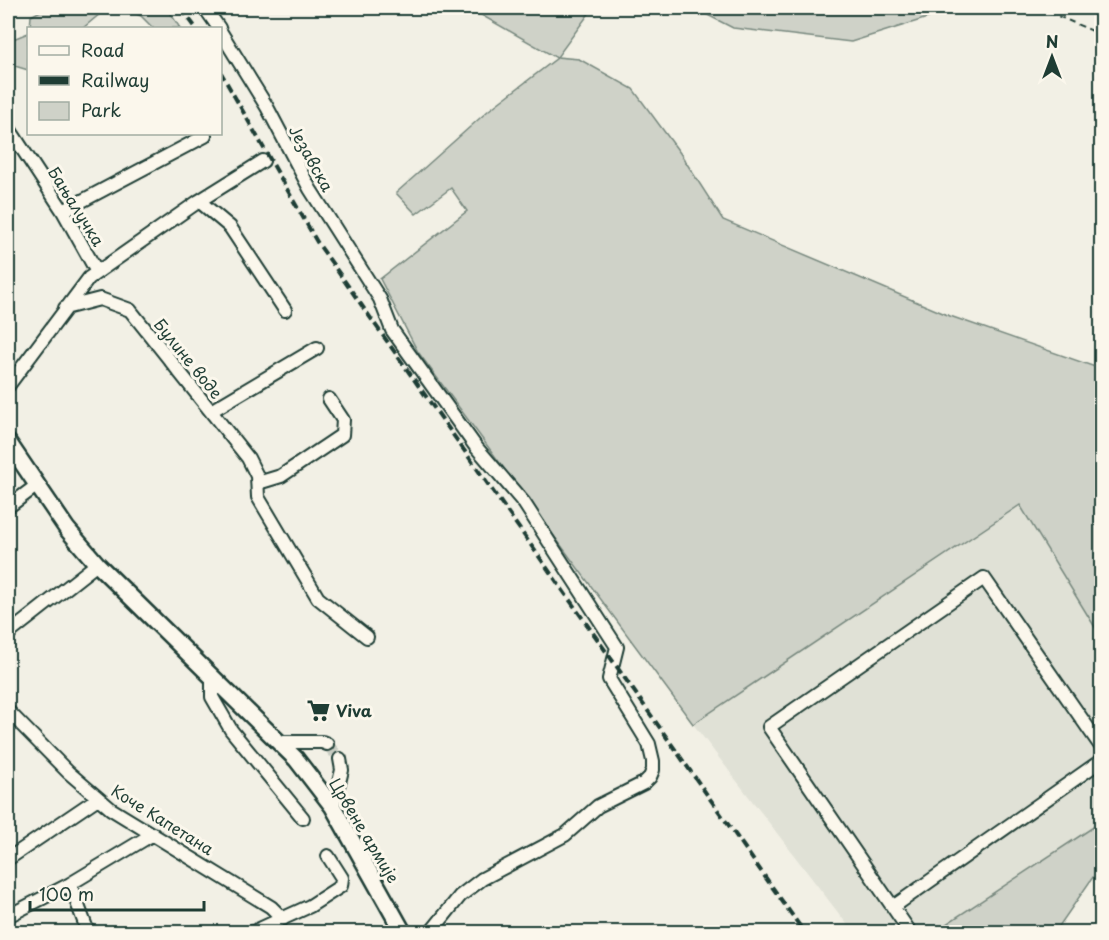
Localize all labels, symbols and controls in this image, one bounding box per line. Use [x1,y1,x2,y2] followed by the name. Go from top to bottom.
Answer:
[27,27,222,135] legend
[1022,27,1082,87] north arrow
[1046,29,1058,53] text: N
[81,36,125,63] text: Road
[81,66,149,93] text: Railway
[81,96,121,123] text: Park
[284,120,340,196] street label: Језавска
[43,162,111,250] street label: Бањалучка
[149,313,229,404] street label: Булине воде
[305,697,331,723] supermarket icon: Viva
[336,698,372,722] place label: Viva
[324,773,406,887] street label: Црвене армије
[107,778,219,860] street label: Коче Капетана
[30,874,204,912] scale bar
[39,880,94,907] text: 100 m

